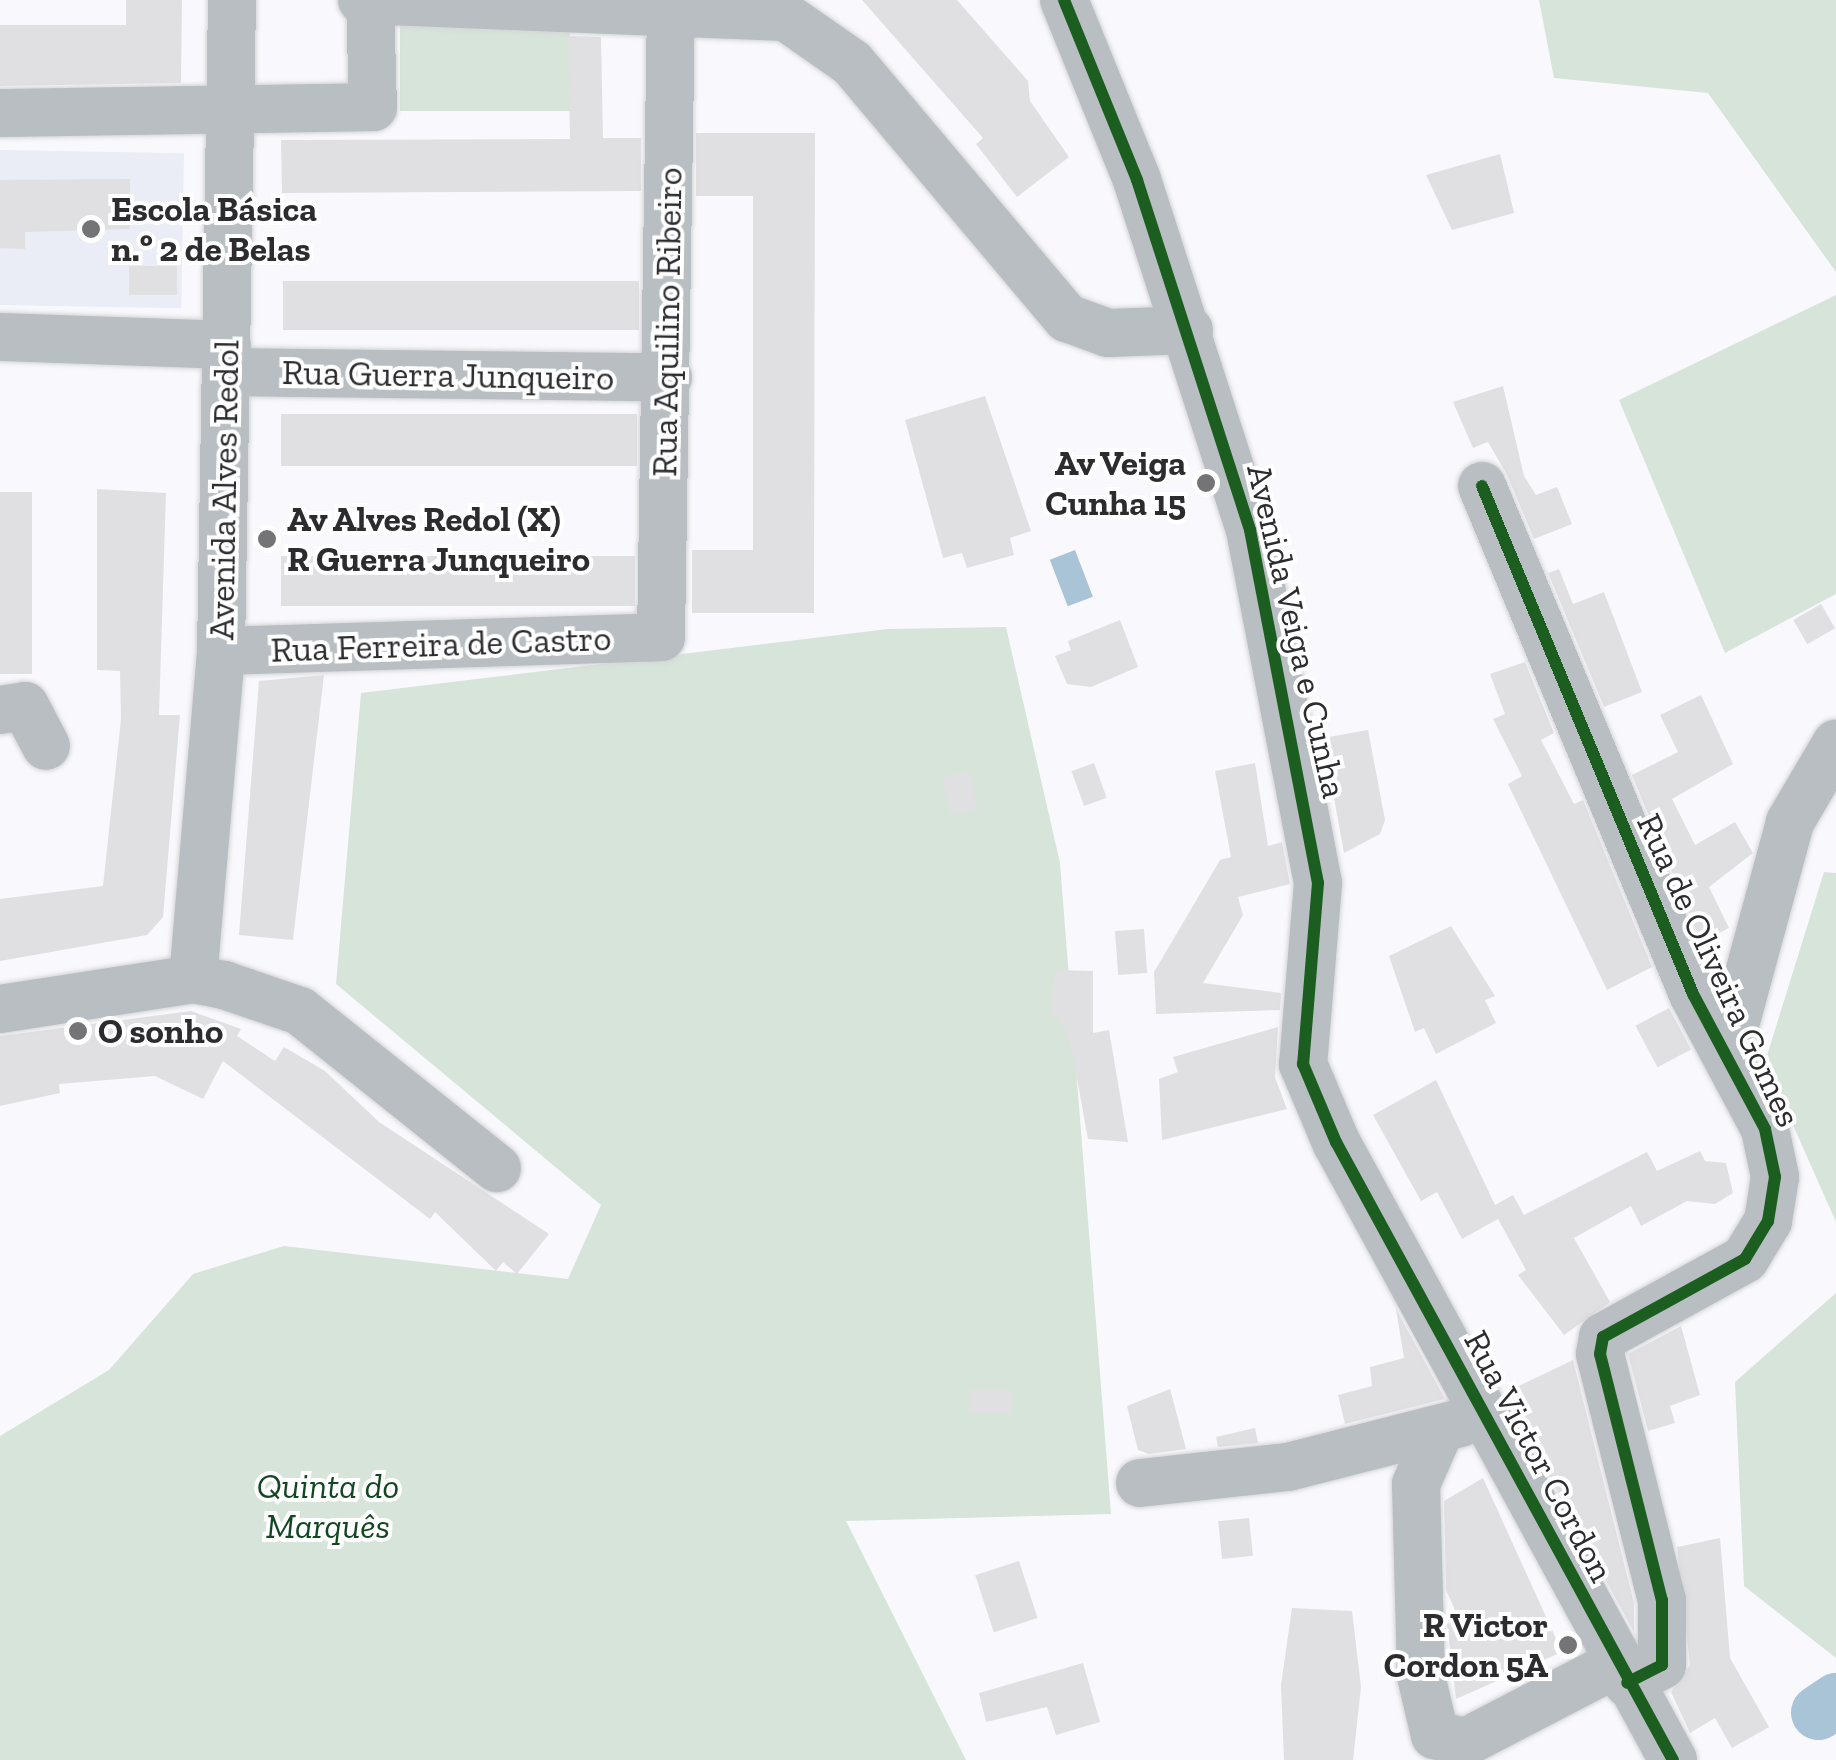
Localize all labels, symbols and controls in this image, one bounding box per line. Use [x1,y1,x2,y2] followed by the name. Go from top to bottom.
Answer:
[643,166,691,478] street label: Rua Aquilino Ribeiro
[111,188,317,270] place label: Escola Básica n.º 2 de Belas
[80,218,102,240] marker: Escola Básica n.º 2 de Belas
[200,339,248,641] street label: Avenida Alves Redol
[281,351,615,399] street label: Rua Guerra Junqueiro
[1045,442,1186,524] place label: Av Veiga Cunha 15
[1238,459,1356,803] street label: Avenida Veiga e Cunha
[1195,472,1217,494] marker: Av Veiga Cunha 15
[287,498,591,580] place label: Av Alves Redol (X) R Guerra Junqueiro
[256,528,278,550] marker: Av Alves Redol (X) R Guerra Junqueiro
[270,617,612,671] street label: Rua Ferreira de Castro
[1628,807,1810,1133] street label: Rua de Oliveira Gomes
[98,1010,223,1052] place label: O sonho
[67,1020,89,1042] marker: O sonho
[1455,1322,1623,1590] street label: Rua Victor Cordon
[257,1465,399,1547] park label: Quinta do Marquês
[1384,1604,1548,1686] place label: R Victor Cordon 5A
[1557,1634,1579,1656] marker: R Victor Cordon 5A

